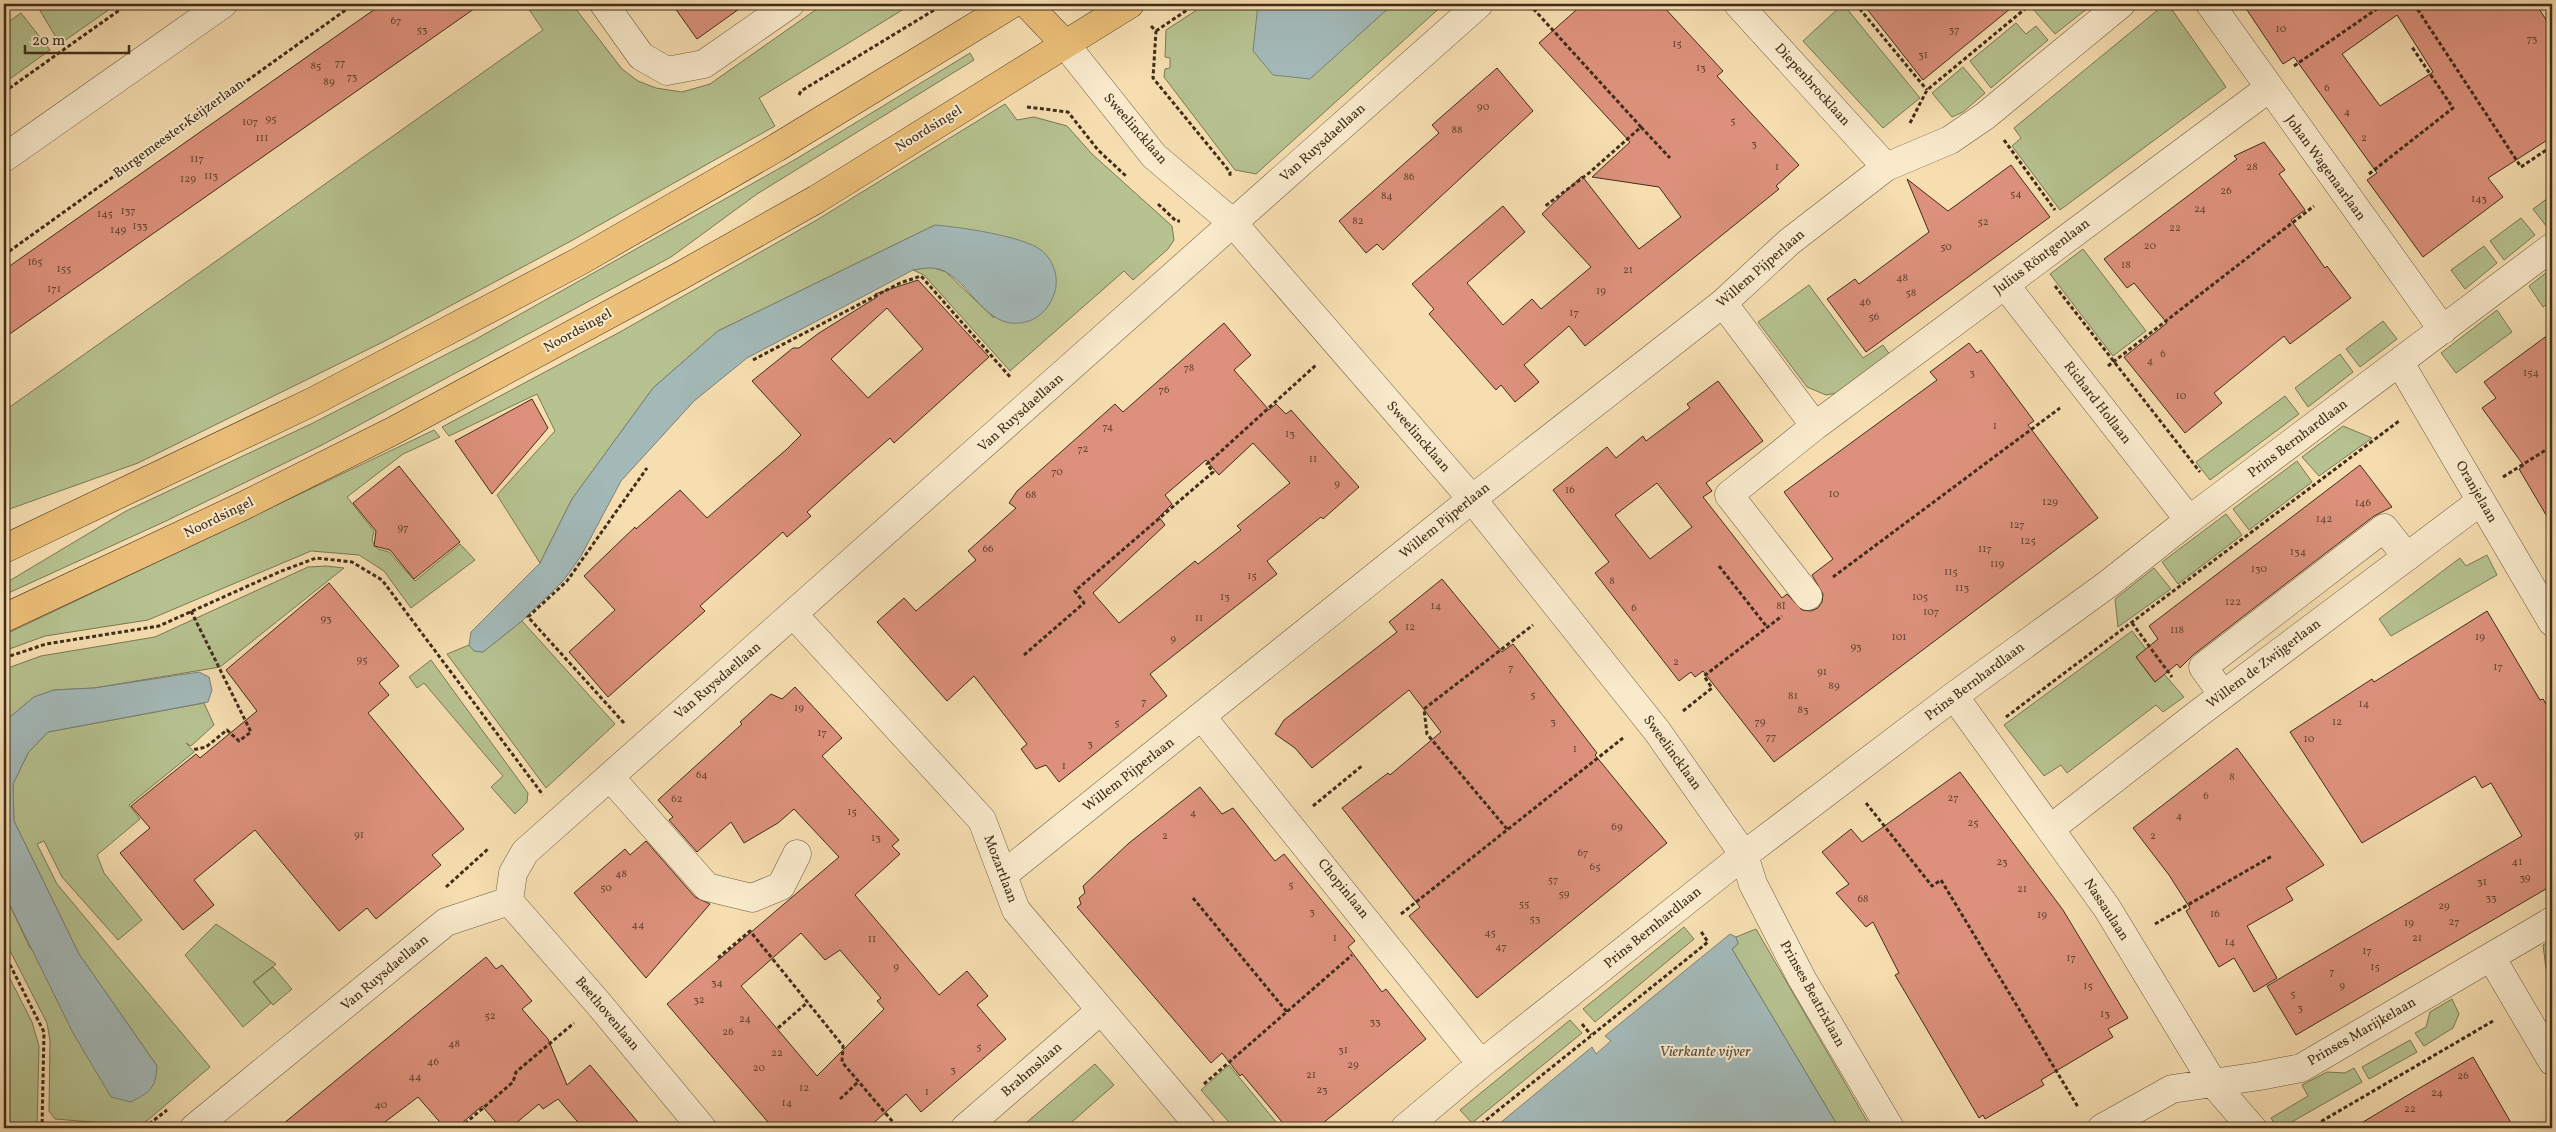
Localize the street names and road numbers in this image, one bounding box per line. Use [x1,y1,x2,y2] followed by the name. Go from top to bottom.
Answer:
[1770,40,1854,130] street label: Diepenbrocklaan
[110,75,248,183] street label: Burgemeester Keijzerlaan
[1099,89,1171,169] street label: Sweelincklaan
[1276,99,1370,187] street label: Van Ruysdaellaan
[892,101,966,157] street label: Noordsingel
[2280,111,2370,225] street label: Johan Wagenaarlaan
[1990,214,2094,300] street label: Julius Röntgenlaan
[1713,225,1809,313] street label: Willem Pijperlaan
[540,304,616,358] street label: Noordsingel
[2059,358,2135,448] street label: Richard Hollaan
[974,369,1068,457] street label: Van Ruysdaellaan
[2244,395,2352,483] street label: Prins Bernhardlaan
[1382,397,1454,477] street label: Sweelincklaan
[2451,458,2501,526] street label: Oranjelaan
[1396,479,1494,563] street label: Willem Pijperlaan
[181,493,257,543] street label: Noordsingel
[2203,615,2325,713] street label: Willem de Zwijgerlaan
[671,638,765,724] street label: Van Ruysdaellaan
[1921,638,2029,726] street label: Prins Bernhardlaan
[1638,712,1706,794] street label: Sweelincklaan
[1079,733,1179,817] street label: Willem Pijperlaan
[978,832,1022,906] street label: Mozartlaan
[1313,855,1373,923] street label: Chopinlaan
[2079,875,2133,945] street label: Nassaulaan
[1600,883,1706,973] street label: Prins Bernhardlaan
[337,931,433,1015] street label: Van Ruysdaellaan
[1775,937,1849,1051] street label: Prinses Beatrixlaan
[570,973,644,1055] street label: Beethovenlaan
[2304,993,2420,1071] street label: Prinses Marijkelaan
[998,1038,1066,1102] street label: Brahmslaan

